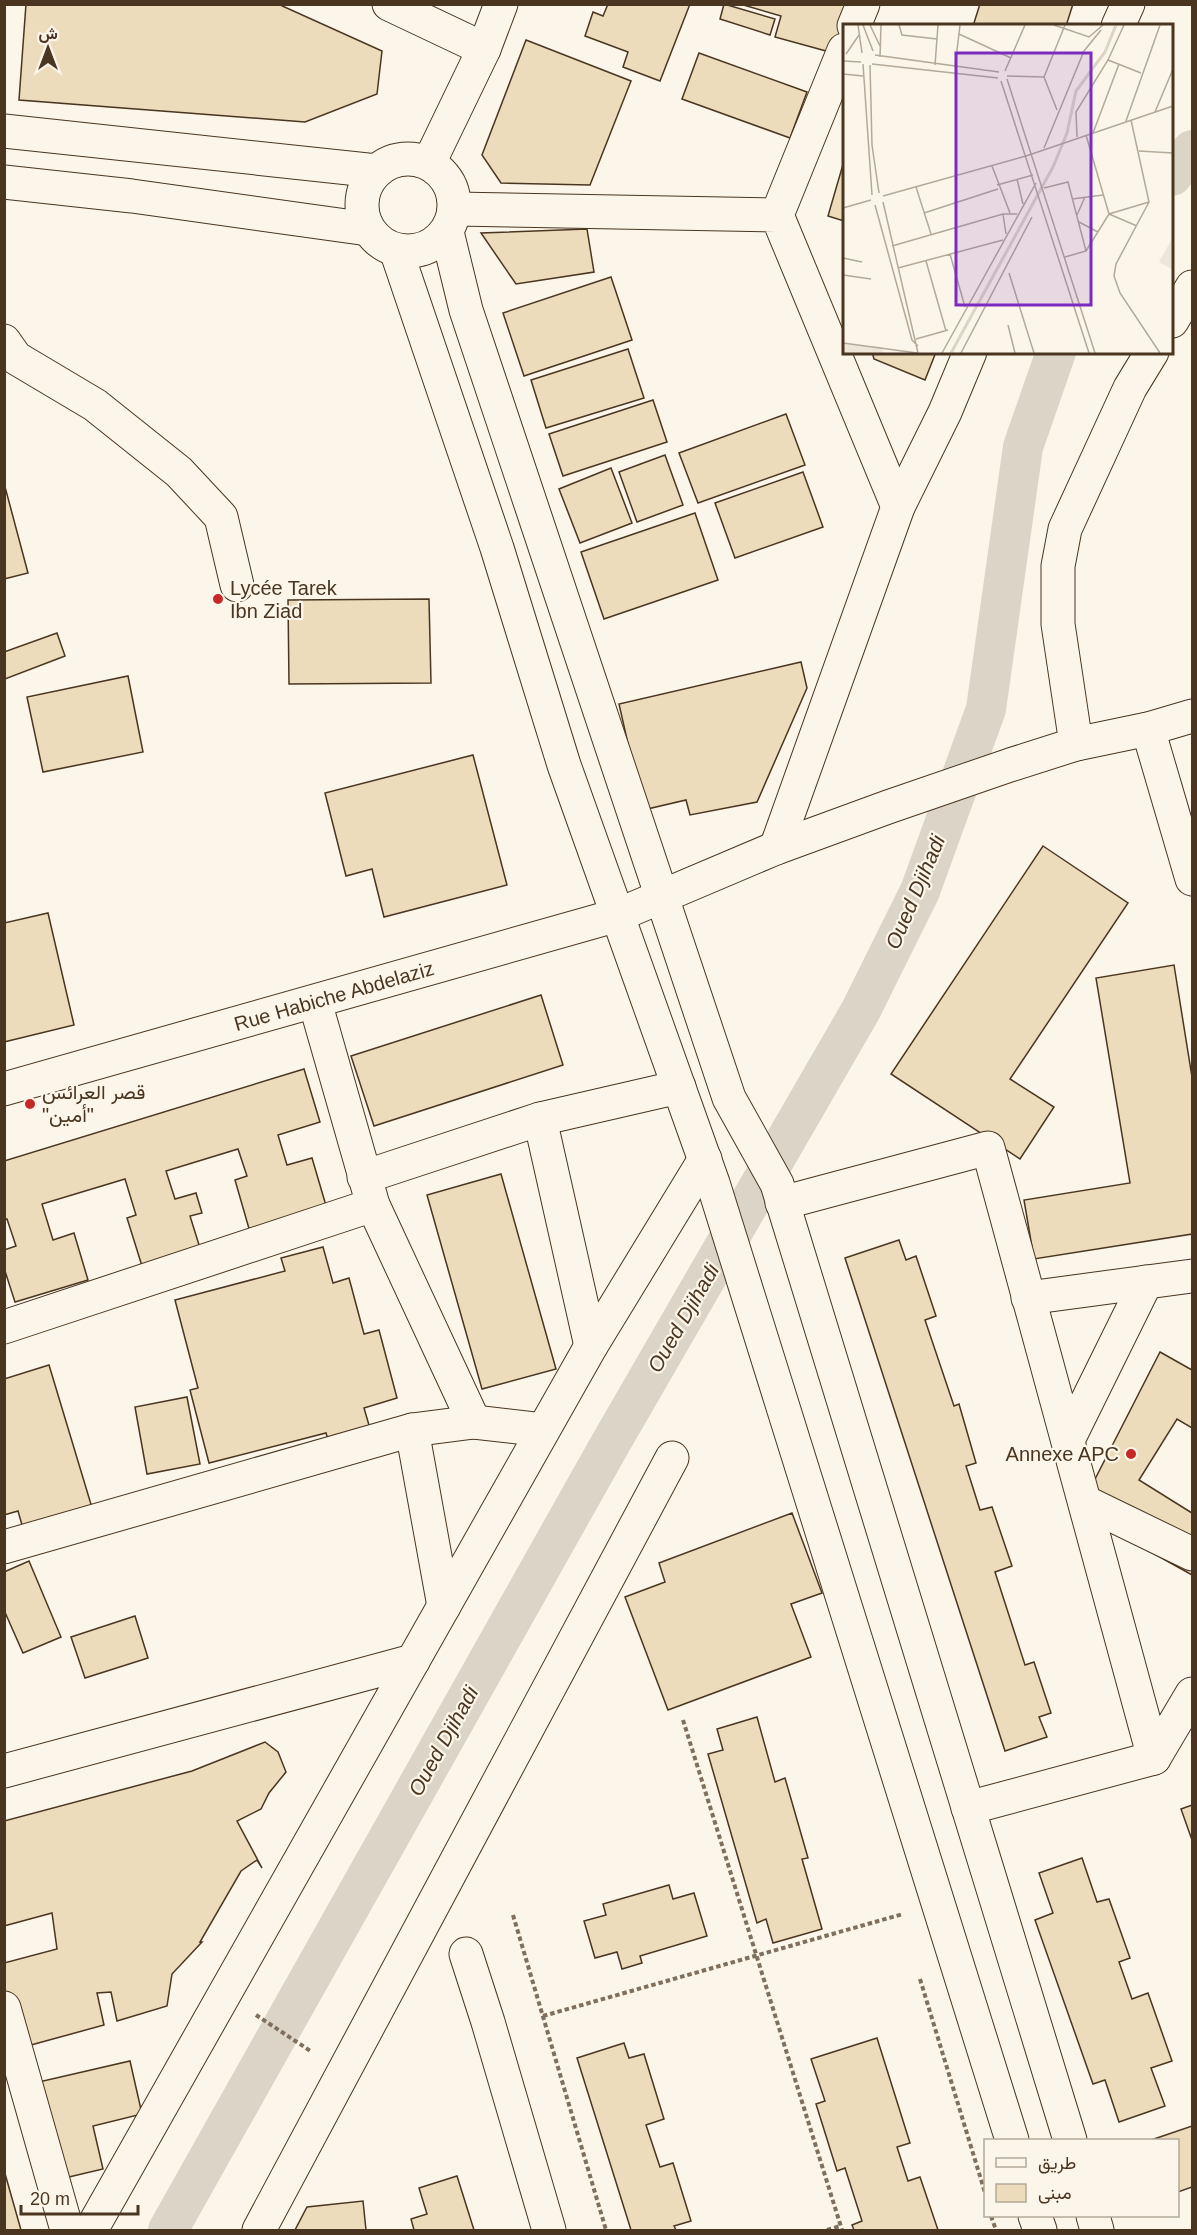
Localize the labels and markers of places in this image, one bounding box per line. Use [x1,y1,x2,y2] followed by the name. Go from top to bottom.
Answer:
[230,577,338,622] place label: Lycée Tarek Ibn Ziad
[211,592,225,606] marker: Lycée Tarek Ibn Ziad
[42,1081,145,1127] place label: قصر العرائس "أمين"
[23,1097,37,1111] marker: قصر العرائس "أمين"
[1006,1443,1119,1465] place label: Annexe APC
[1124,1447,1138,1461] marker: Annexe APC

